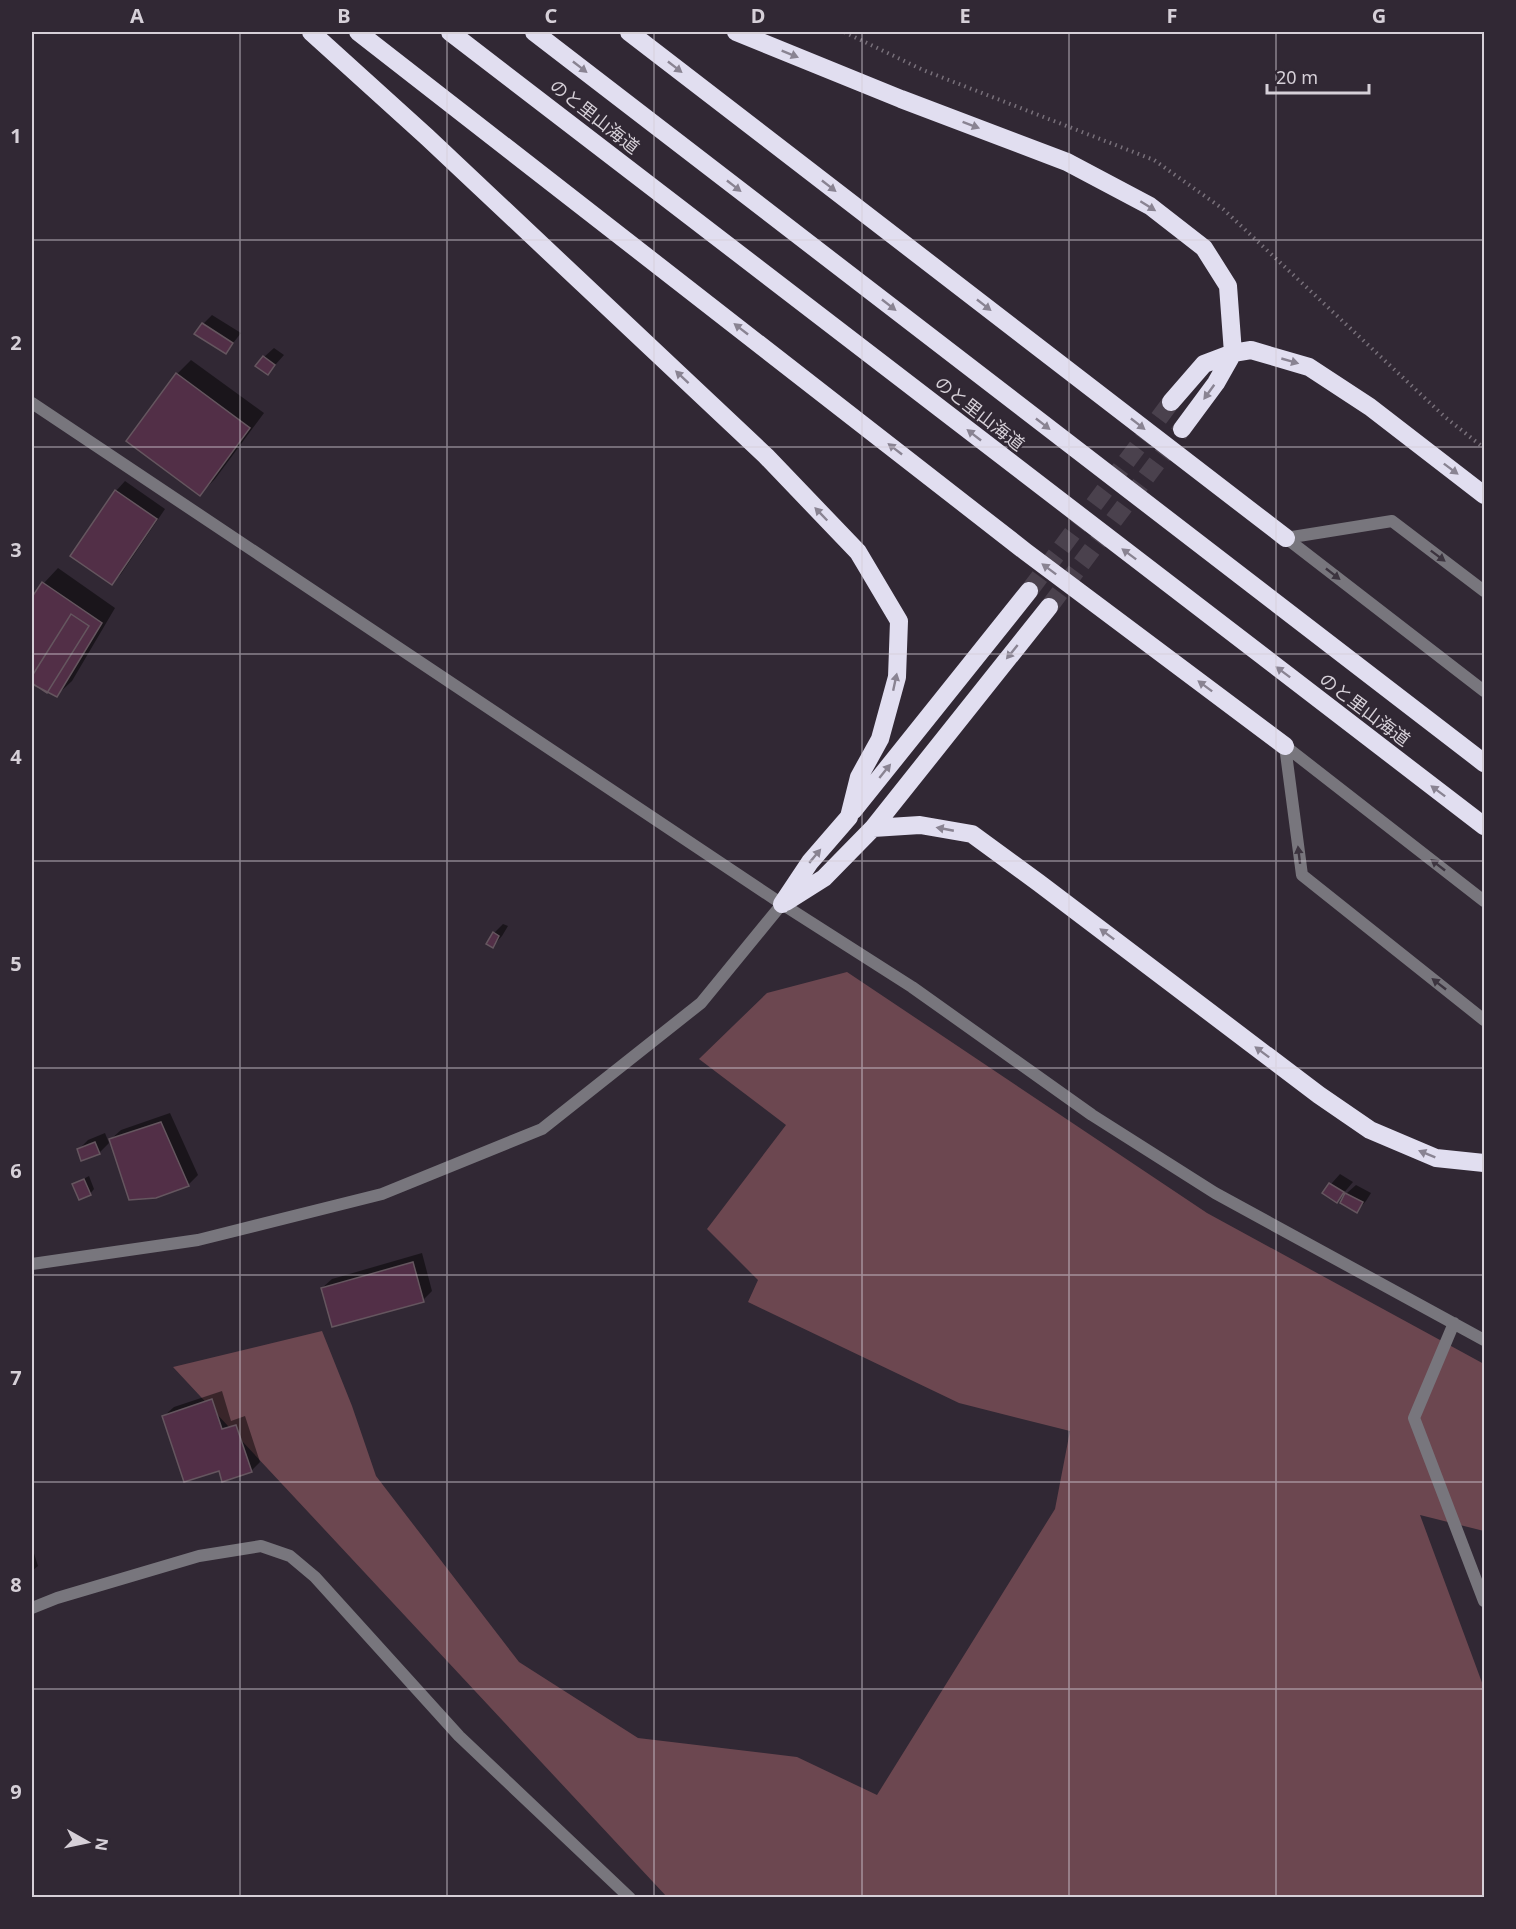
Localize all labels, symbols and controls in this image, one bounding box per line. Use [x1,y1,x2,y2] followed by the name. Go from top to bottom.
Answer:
[130,2,144,29] text: A
[337,2,351,29] text: B
[545,2,558,29] text: C
[751,2,765,29] text: D
[959,2,971,29] text: E
[1167,2,1177,29] text: F
[1372,2,1386,29] text: G
[781,50,799,59] one-way arrow
[1267,57,1369,95] scale bar
[572,61,588,74] one-way arrow
[667,61,683,74] one-way arrow
[1276,65,1318,89] text: 20 m
[545,73,645,159] street label: のと里山海道
[963,121,981,131] one-way arrow
[10,122,22,149] text: 1
[727,180,742,192] one-way arrow
[822,180,837,192] one-way arrow
[1140,201,1156,212] one-way arrow
[881,299,897,312] one-way arrow
[976,299,992,311] one-way arrow
[733,324,748,336] one-way arrow
[10,329,22,356] text: 2
[1281,357,1299,367] one-way arrow
[676,370,690,384] one-way arrow
[930,370,1030,456] street label: のと里山海道
[1203,384,1215,400] one-way arrow
[1036,418,1051,430] one-way arrow
[1130,418,1146,430] one-way arrow
[966,428,982,441] one-way arrow
[887,444,902,456] one-way arrow
[1443,463,1459,476] one-way arrow
[814,506,828,521] one-way arrow
[10,536,22,563] text: 3
[1121,548,1136,560] one-way arrow
[1431,550,1446,562] one-way arrow
[1041,563,1056,575] one-way arrow
[1325,567,1340,579] one-way arrow
[1007,645,1019,660] one-way arrow
[1276,667,1291,679] one-way arrow
[1315,667,1415,751] street label: のと里山海道
[891,673,900,692] one-way arrow
[1197,680,1213,692] one-way arrow
[10,743,22,770] text: 4
[878,764,891,779] one-way arrow
[1430,784,1446,797] one-way arrow
[935,824,954,833] one-way arrow
[1295,846,1304,865] one-way arrow
[808,848,821,864] one-way arrow
[1431,860,1446,872] one-way arrow
[1099,928,1114,940] one-way arrow
[10,950,22,977] text: 5
[1431,978,1446,990] one-way arrow
[1255,1046,1270,1058] one-way arrow
[1418,1149,1436,1158] one-way arrow
[10,1157,22,1184] text: 6
[10,1364,22,1391] text: 7
[10,1571,22,1598] text: 8
[10,1778,22,1805] text: 9
[57,1812,117,1872] north arrow
[90,1836,114,1852] text: N

